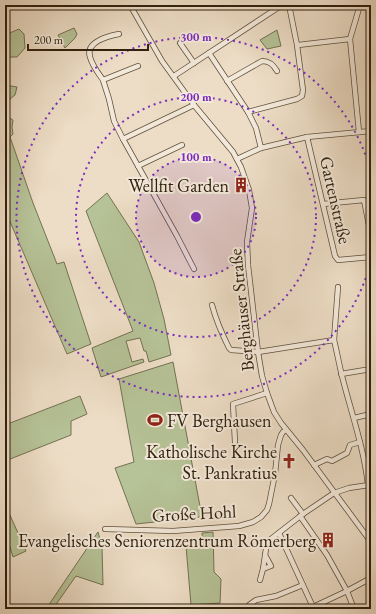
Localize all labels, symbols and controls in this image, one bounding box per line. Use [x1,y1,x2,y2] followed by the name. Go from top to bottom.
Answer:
[28,26,148,52] scale bar
[180,29,212,45] text: 300 m
[34,32,64,48] text: 200 m
[180,89,212,105] text: 200 m
[180,149,212,165] text: 100 m
[315,154,357,246] street label: Gartenstraße
[128,174,229,197] place label: Wellfit Garden
[232,176,250,194] building icon: Wellfit Garden
[189,210,203,224] centre of rings
[223,248,259,372] street label: Berghäuser Straße
[167,409,272,432] place label: FV Berghausen
[146,411,164,429] sports icon: FV Berghausen
[146,440,277,484] place label: Katholische Kirche St. Pankratius
[280,452,298,470] church icon: Katholische Kirche St. Pankratius
[151,499,237,527] street label: Große Hohl
[18,529,316,552] place label: Evangelisches Seniorenzentrum Römerberg
[319,531,337,549] building icon: Evangelisches Seniorenzentrum Römerberg

